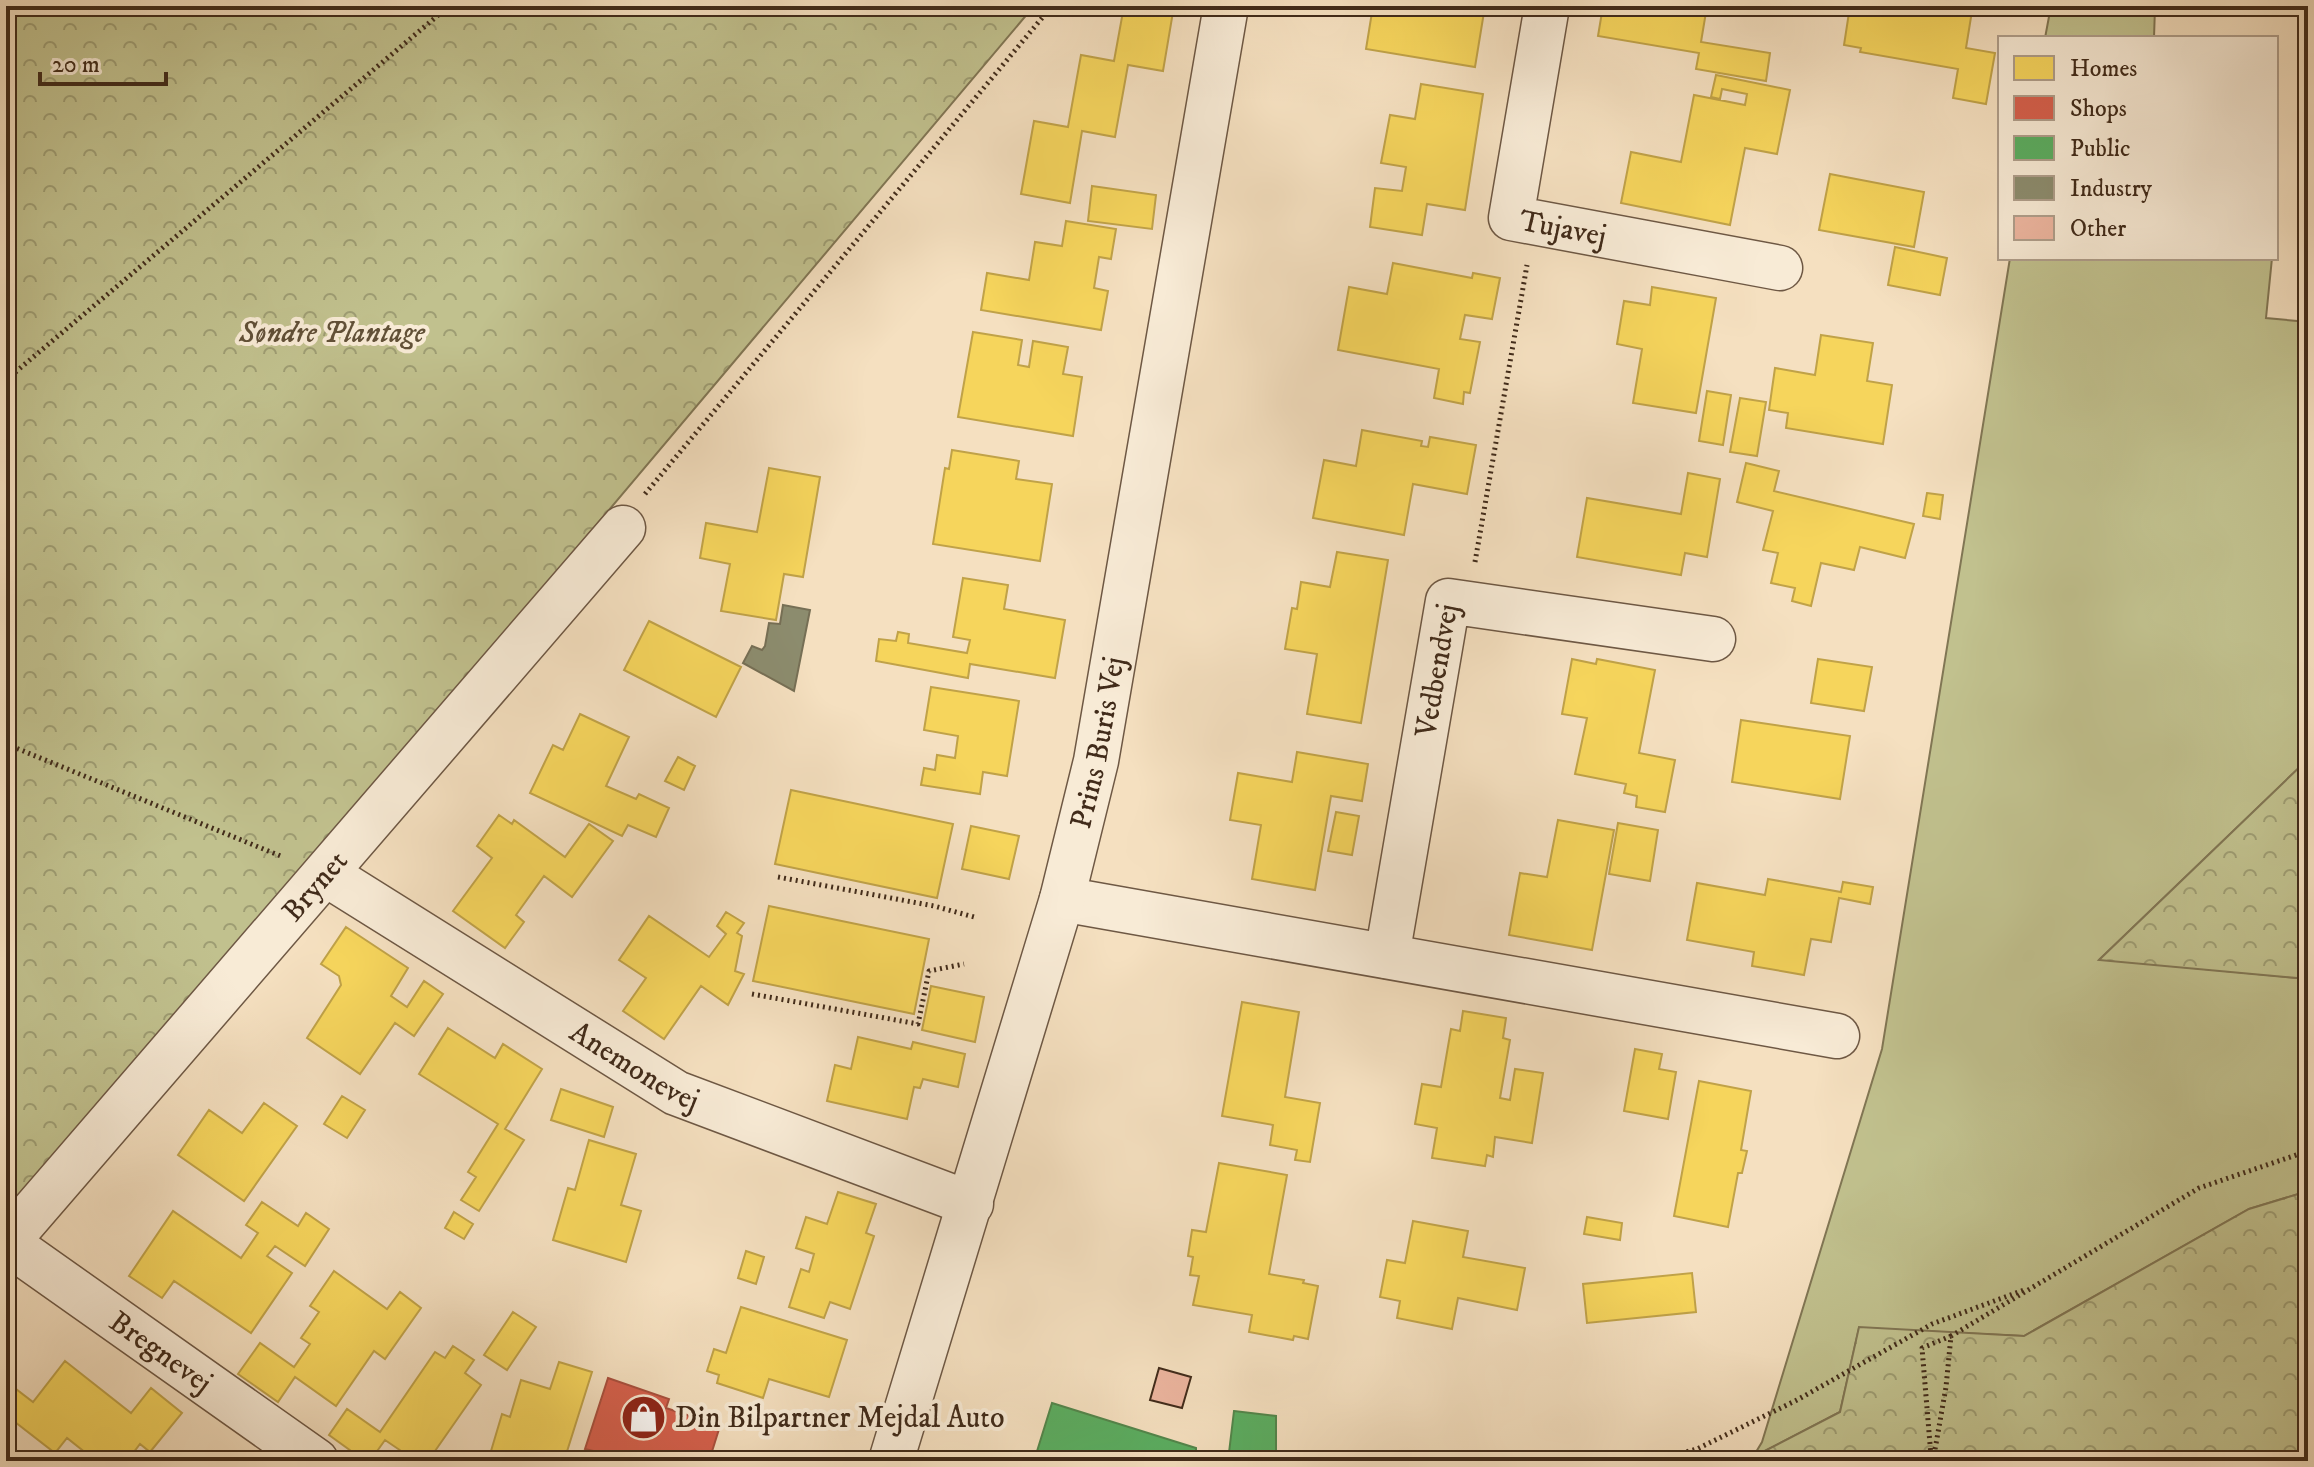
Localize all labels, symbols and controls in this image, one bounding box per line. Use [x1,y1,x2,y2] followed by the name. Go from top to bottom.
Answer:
[40,36,166,86] scale bar
[1998,36,2278,260] legend
[52,50,100,80] text: 20 m
[2070,54,2137,84] text: Homes
[2070,94,2127,124] text: Shops
[2070,134,2130,164] text: Public
[2070,174,2153,204] text: Industry
[1516,203,1609,255] street label: Tujavej
[2070,214,2126,244] text: Other
[238,315,426,352] park label: Søndre Plantage
[1408,601,1467,741] street label: Vedbendvej
[1063,654,1134,833] street label: Prins Buris Vej
[275,844,356,930] street label: Brynet
[563,1014,704,1120] street label: Anemonevej
[102,1304,219,1402] street label: Bregnevej
[620,1393,668,1441] shop icon: Din Bilpartner Mejdal Auto
[675,1400,1005,1437] place label: Din Bilpartner Mejdal Auto

